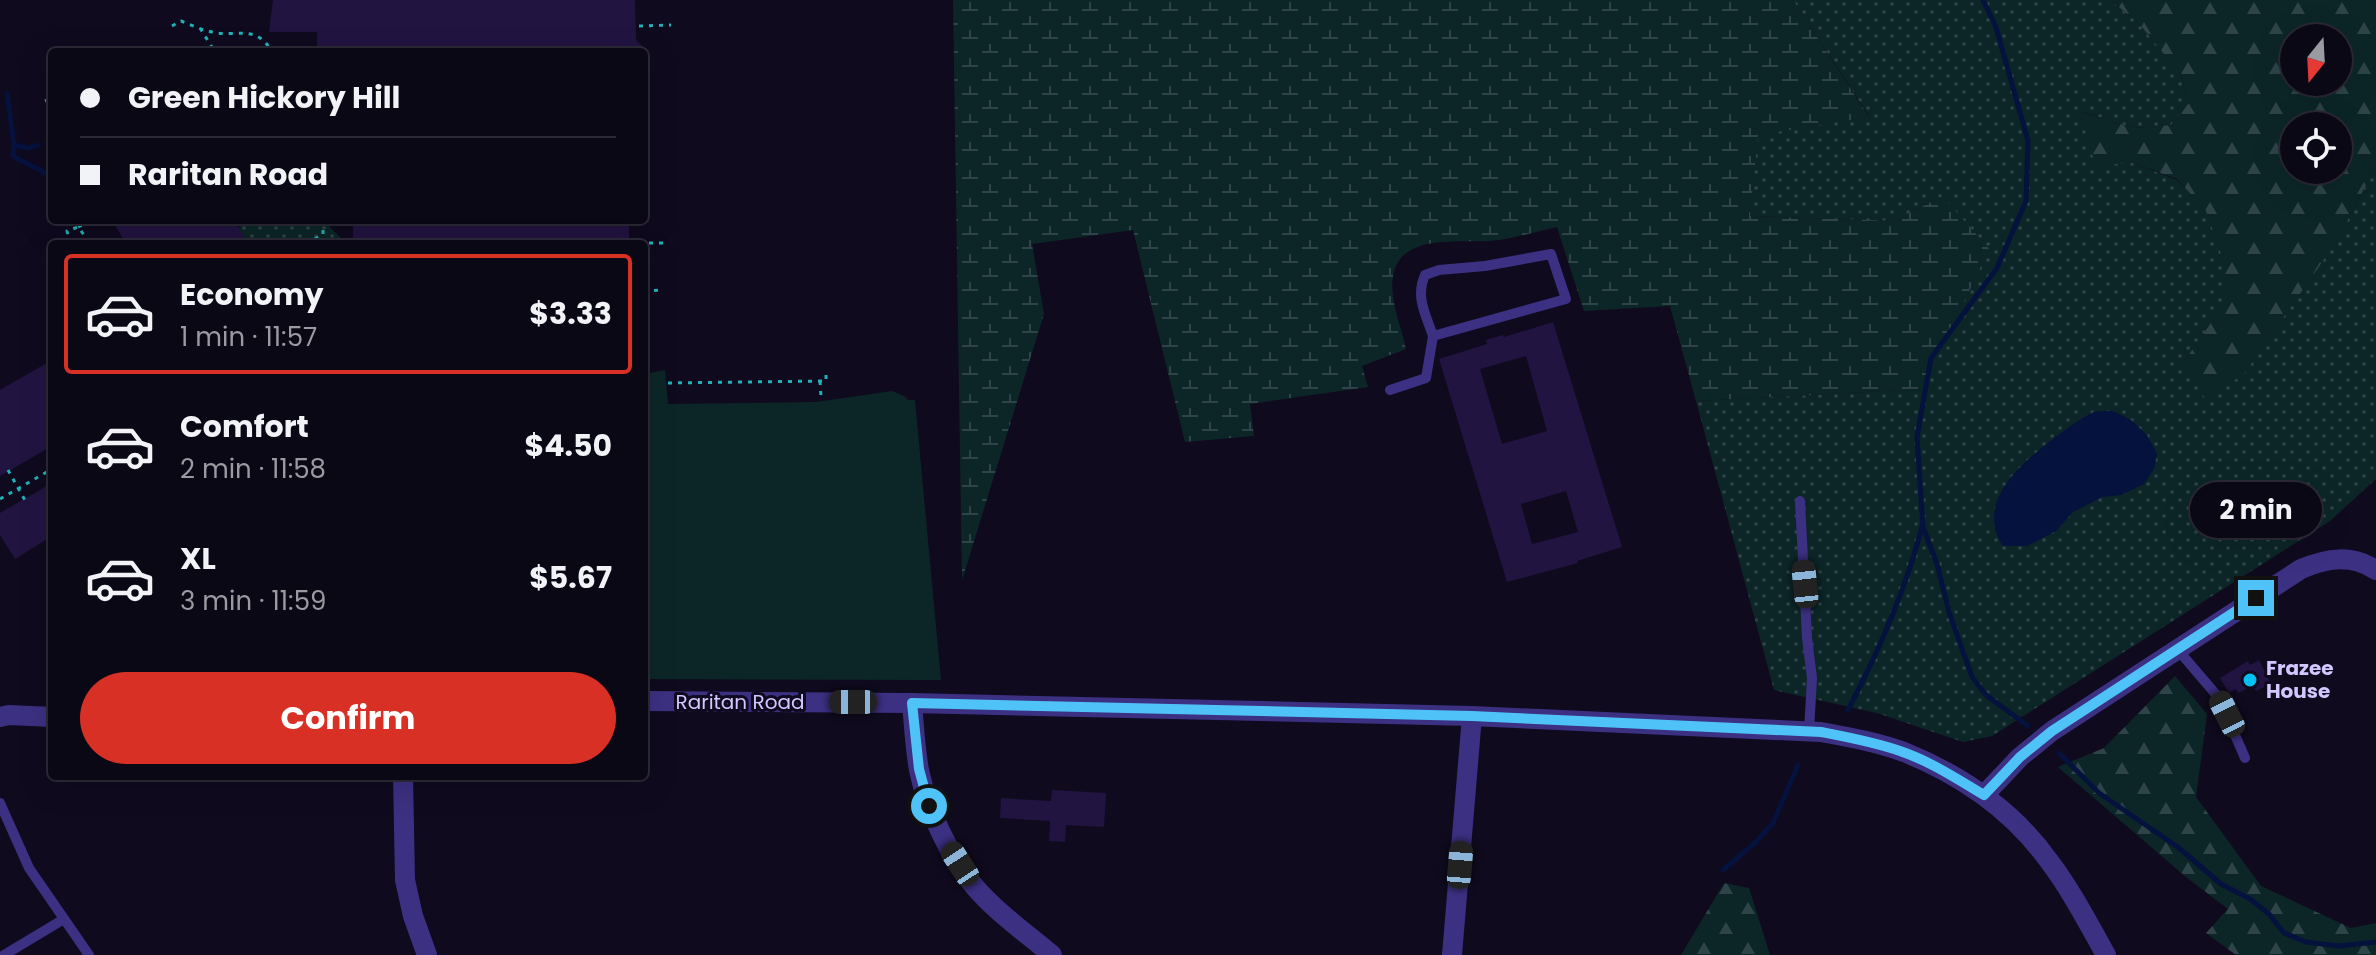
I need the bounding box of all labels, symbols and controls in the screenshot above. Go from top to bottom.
north arrow [2280,24,2352,96]
map controls [2280,24,2352,184]
text: Green Hickory Hill [128,76,400,119]
button: locate [2280,112,2352,184]
text: Raritan Road [128,153,328,196]
text: Economy [180,273,324,316]
icon: car [84,278,156,350]
text: $3.33 [529,292,612,335]
text: 1 min · 11:57 [180,319,317,355]
text: Comfort [180,405,309,448]
icon: car [84,410,156,482]
text: $4.50 [524,424,612,467]
text: 2 min · 11:58 [180,451,326,487]
callout: 2 min [2190,482,2322,538]
text: 2 min [2219,492,2293,528]
text: XL [180,537,216,580]
icon: car [84,542,156,614]
text: $5.67 [529,556,612,599]
car [1791,559,1819,609]
route end [2238,580,2274,616]
text: 3 min · 11:59 [180,583,326,619]
place label: Frazee House [2266,654,2334,705]
marker: Frazee House [2241,671,2259,689]
button: Confirm [80,672,616,764]
car [2205,687,2249,741]
street label: Raritan Road [676,688,805,716]
car [829,690,877,714]
route start [911,788,947,824]
car [937,837,983,891]
car [1446,840,1474,890]

